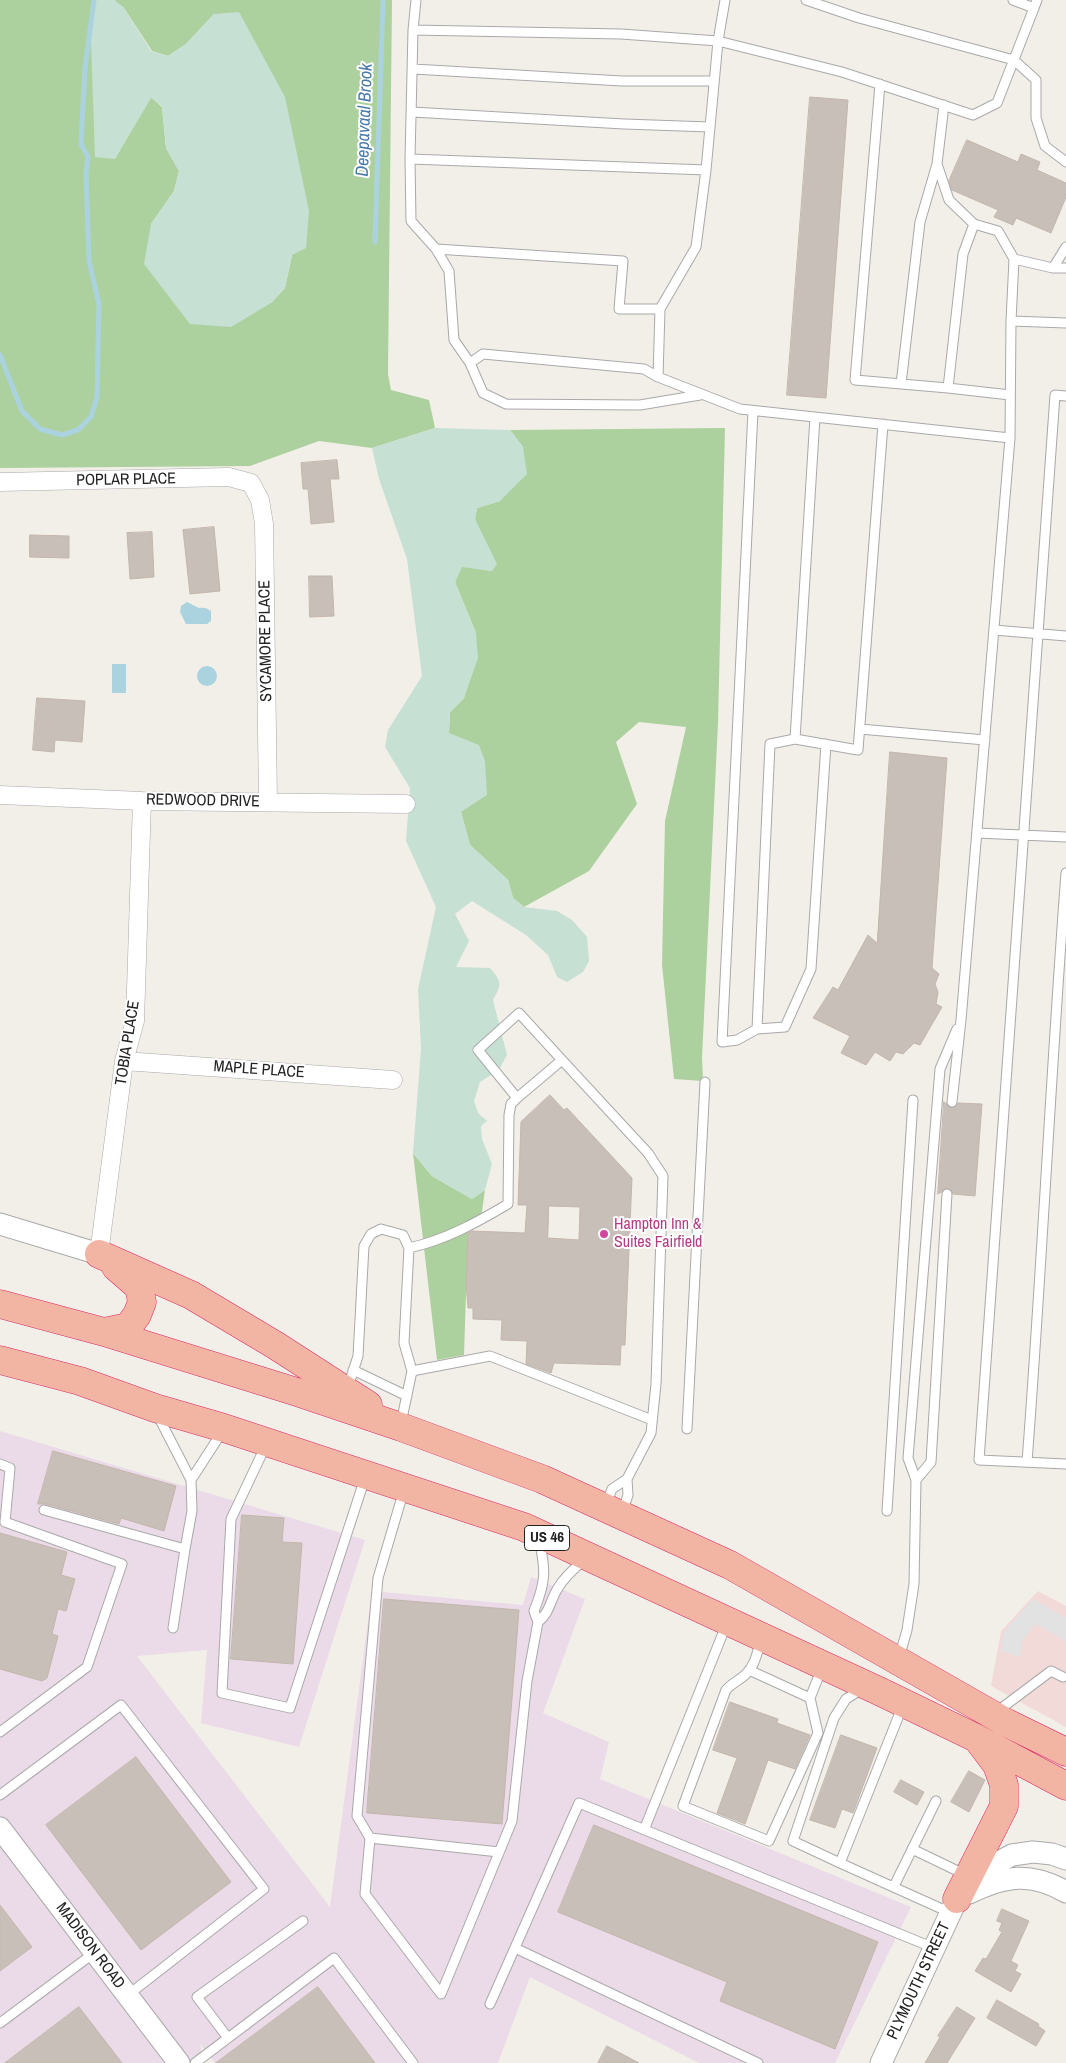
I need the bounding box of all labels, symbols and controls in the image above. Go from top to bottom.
water label: Deepavaal Brook [352,63,378,177]
street label: POPLAR PLACE [76,470,176,490]
street label: SYCAMORE PLACE [255,580,277,702]
street label: REDWOOD DRIVE [146,790,260,812]
street label: TOBIA PLACE [112,999,144,1087]
street label: MAPLE PLACE [213,1057,305,1083]
place label: Hampton Inn & Suites Fairfield [614,1215,702,1253]
marker: Hampton Inn & Suites Fairfield [598,1228,610,1240]
road number: US 46 [524,1526,570,1550]
street label: MADISON ROAD [51,1899,129,1993]
street label: PLYMOUTH STREET [883,1919,955,2043]

